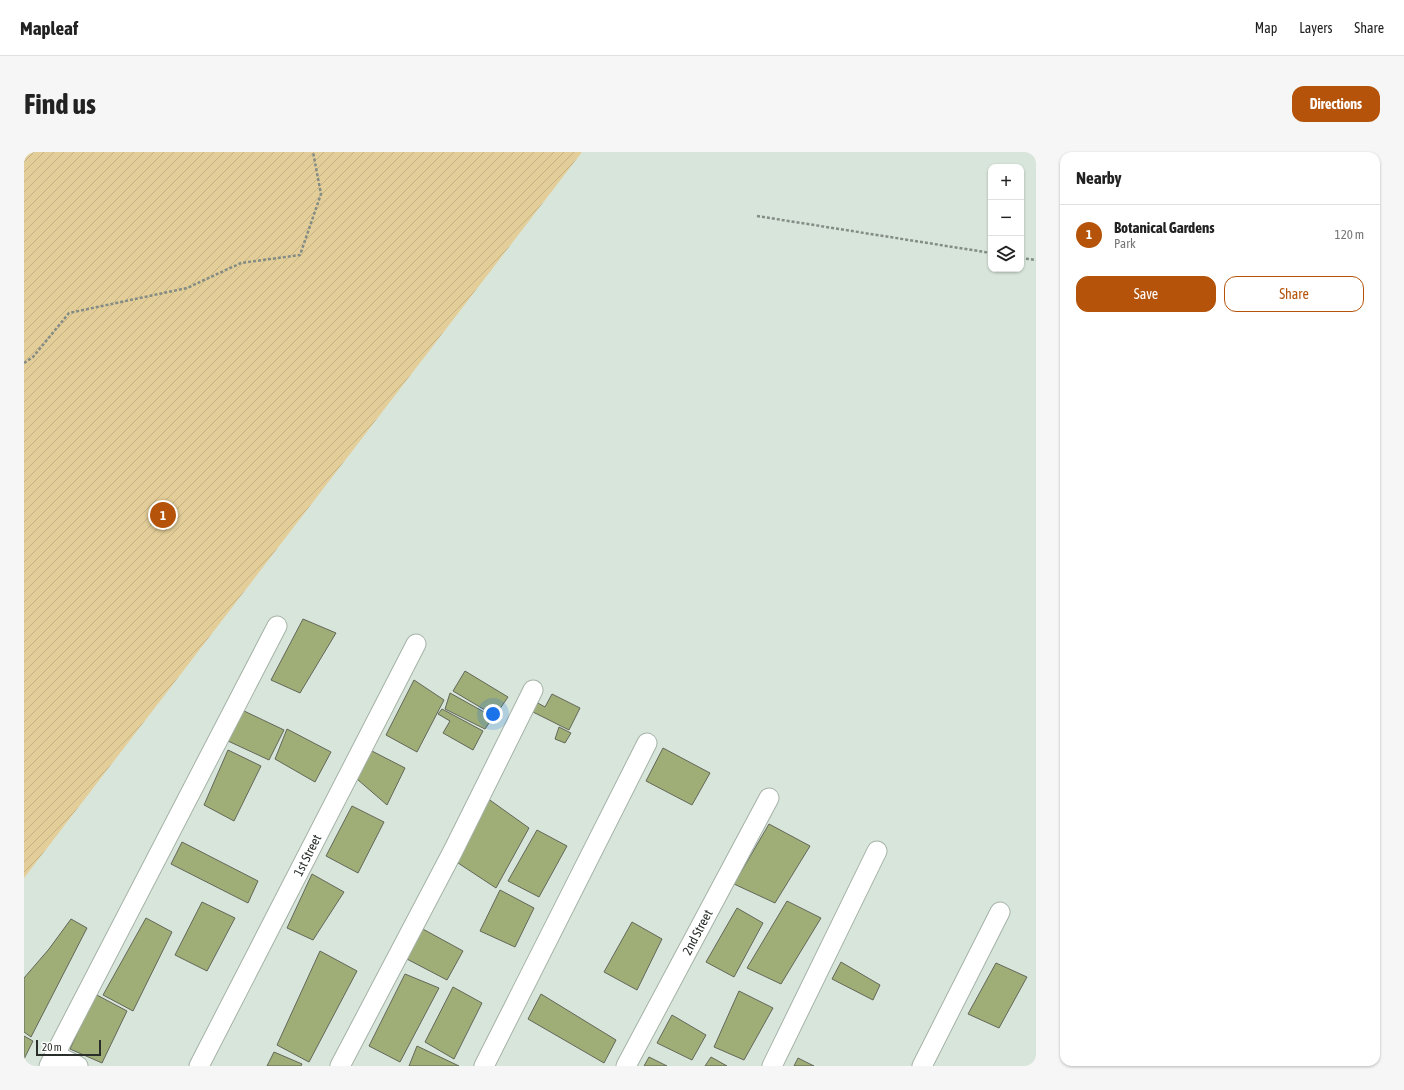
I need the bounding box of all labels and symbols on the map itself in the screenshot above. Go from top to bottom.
pin: 1 [150,500,176,530]
your location [483,704,503,724]
street label: 1st Street [291,832,324,879]
street label: 2nd Street [679,907,716,957]
scale bar [36,1038,101,1057]

